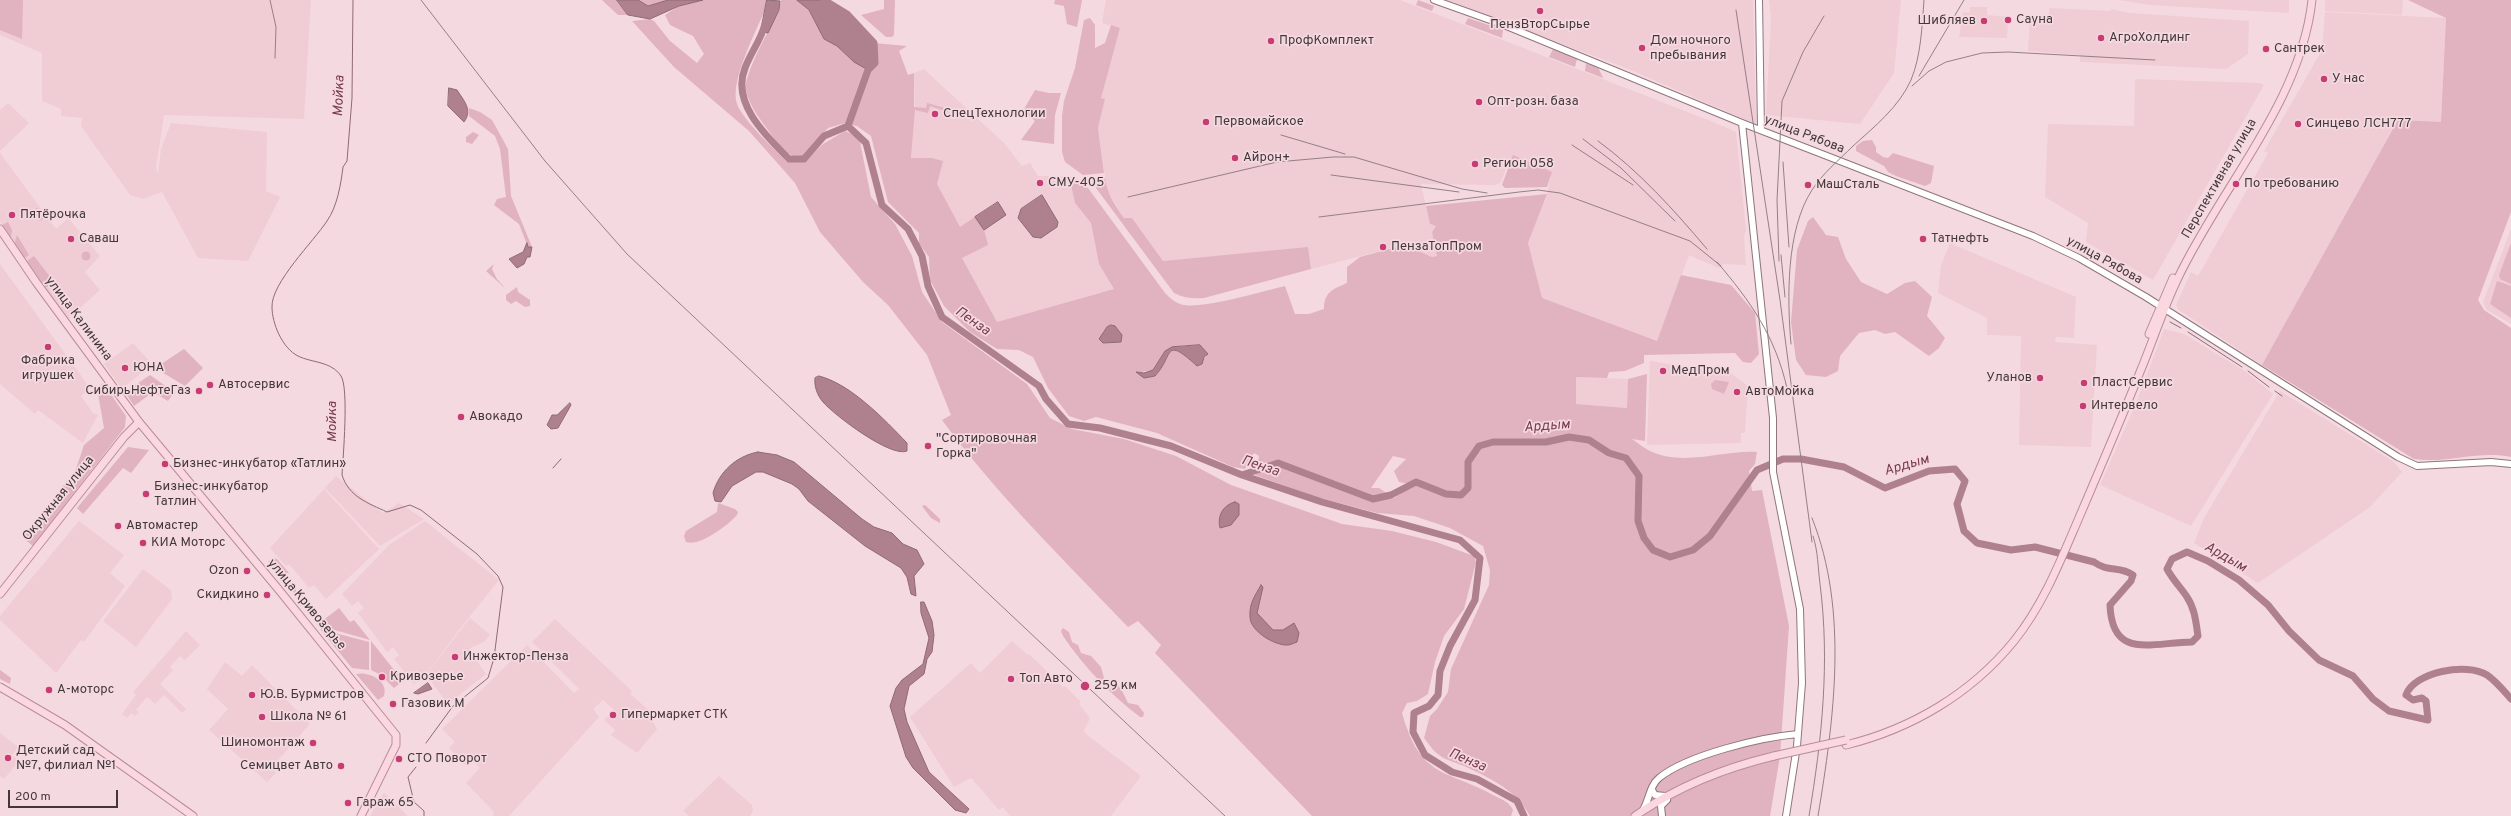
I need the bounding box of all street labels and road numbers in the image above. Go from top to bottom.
street label: улица Рябова [1762,113,1846,157]
street label: Перспективная улица [2179,116,2261,242]
street label: улица Рябова [2063,234,2145,288]
street label: улица Калинина [41,274,115,364]
street label: Окружная улица [20,453,98,545]
street label: улица Кривозерье [263,556,349,654]

